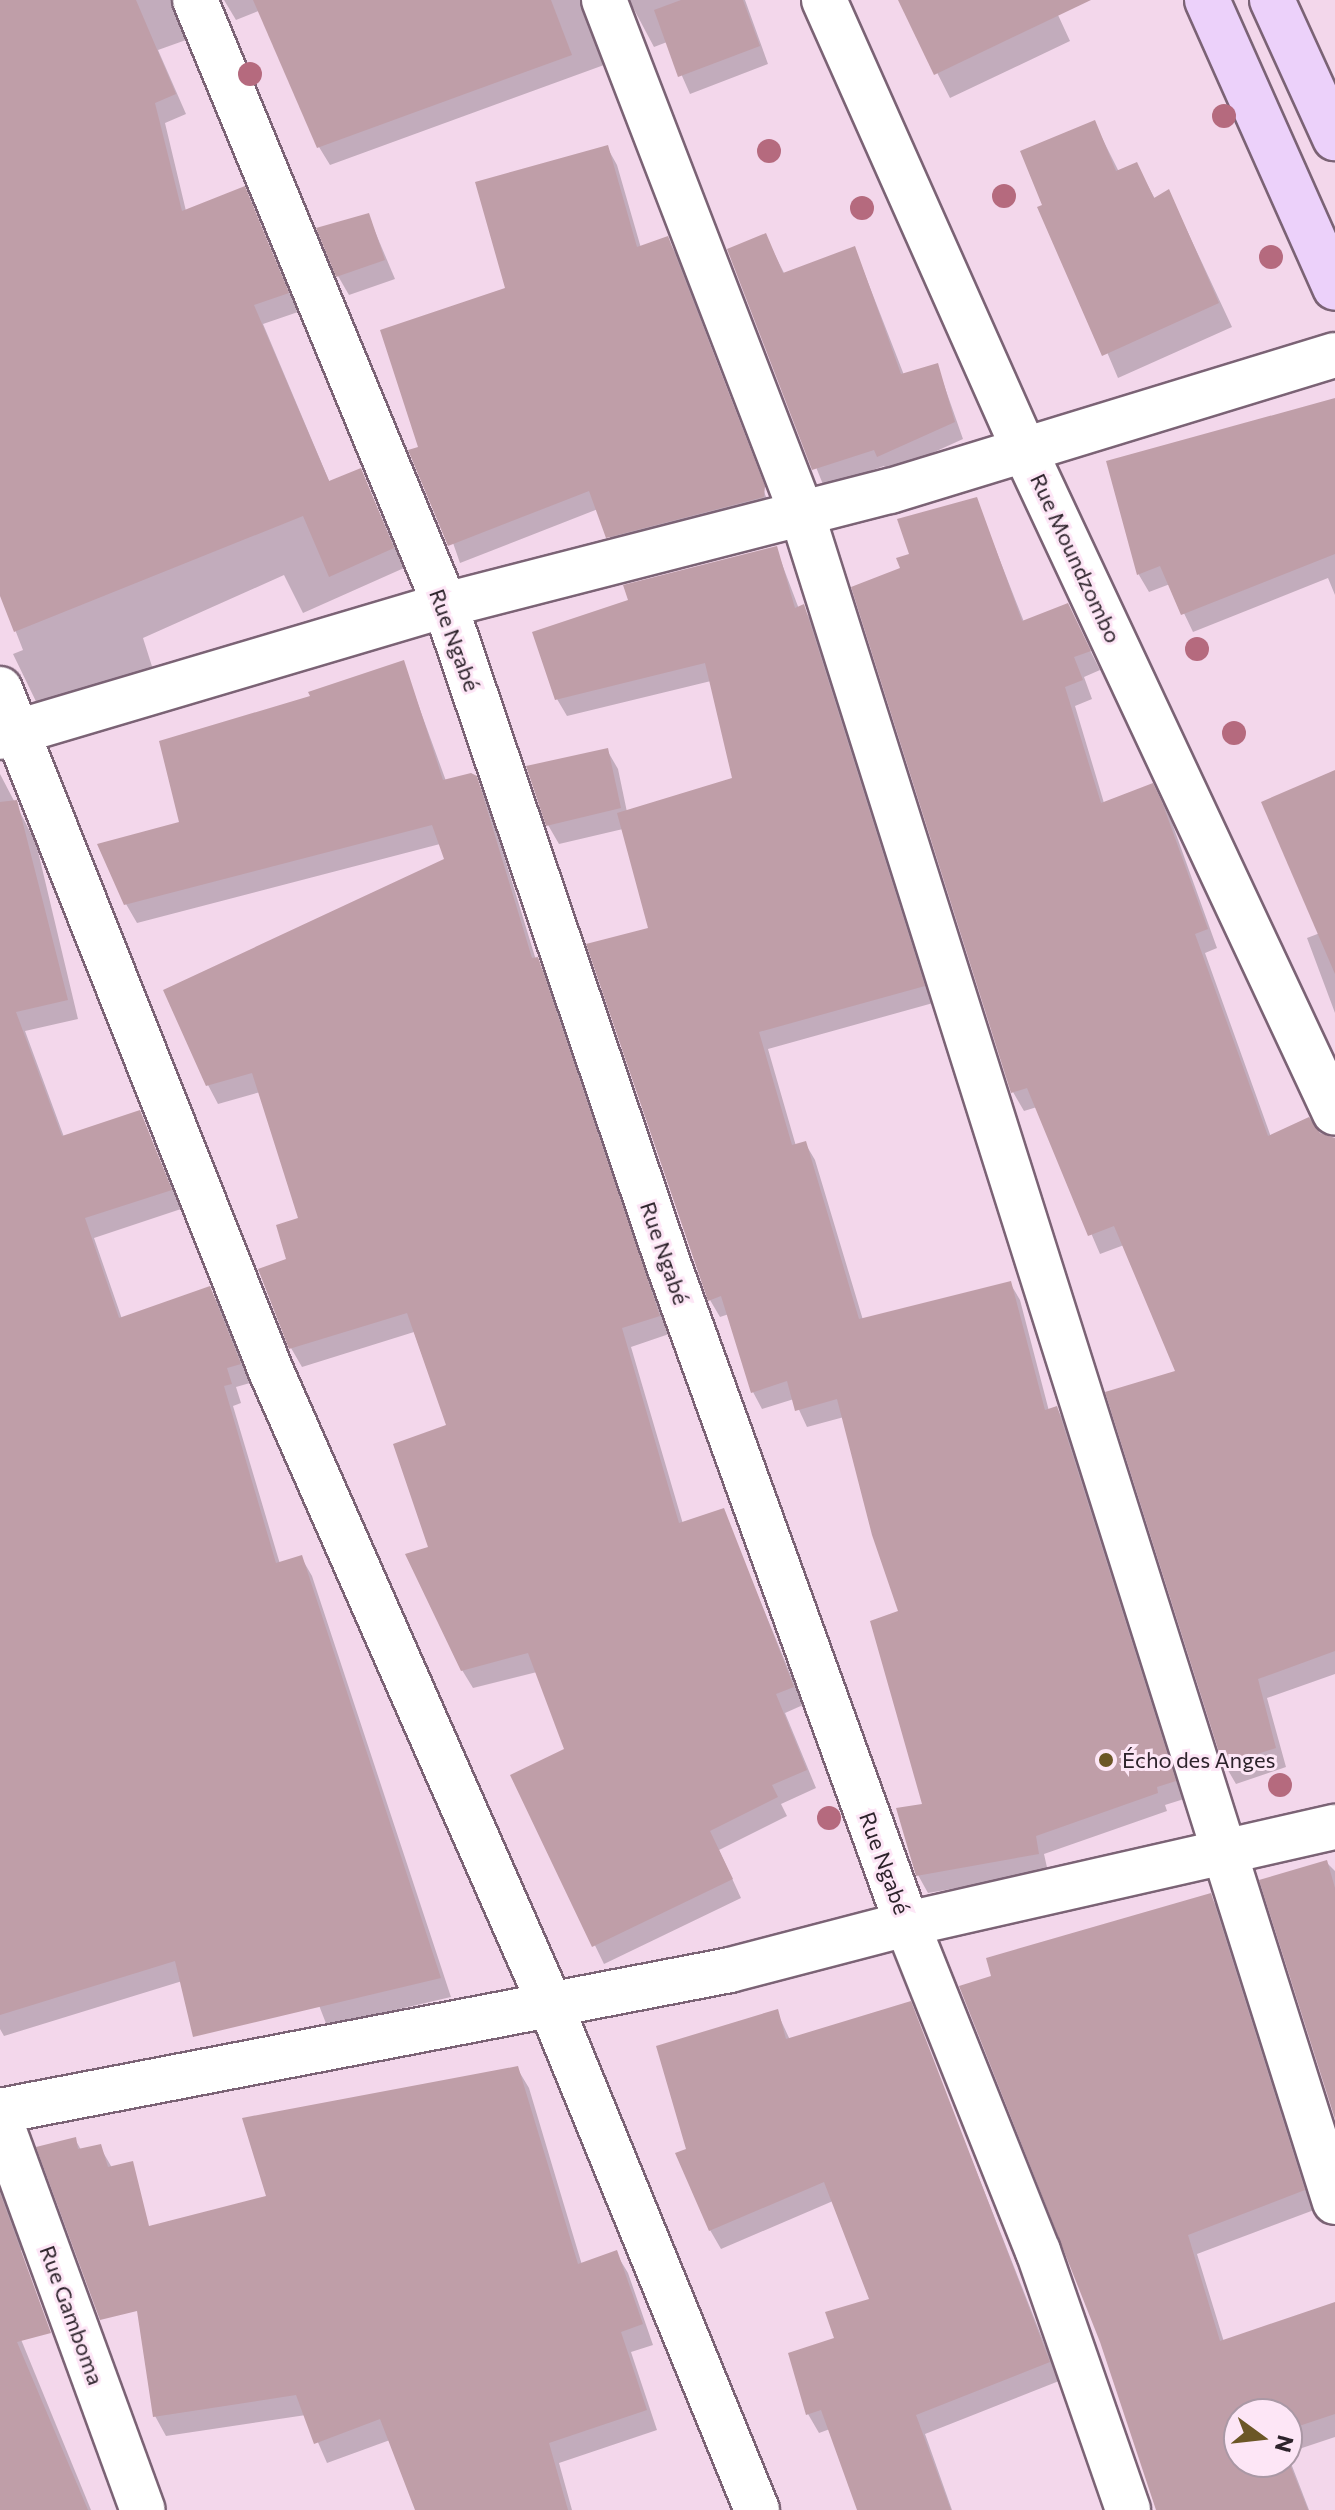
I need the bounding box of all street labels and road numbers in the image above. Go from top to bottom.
street label: Rue Moundzombo [1025,469,1127,647]
street label: Rue Ngabé [424,585,486,695]
street label: Rue Ngabé [635,1198,695,1308]
street label: Rue Ngabé [854,1808,916,1918]
street label: Rue Gamboma [35,2242,109,2388]

